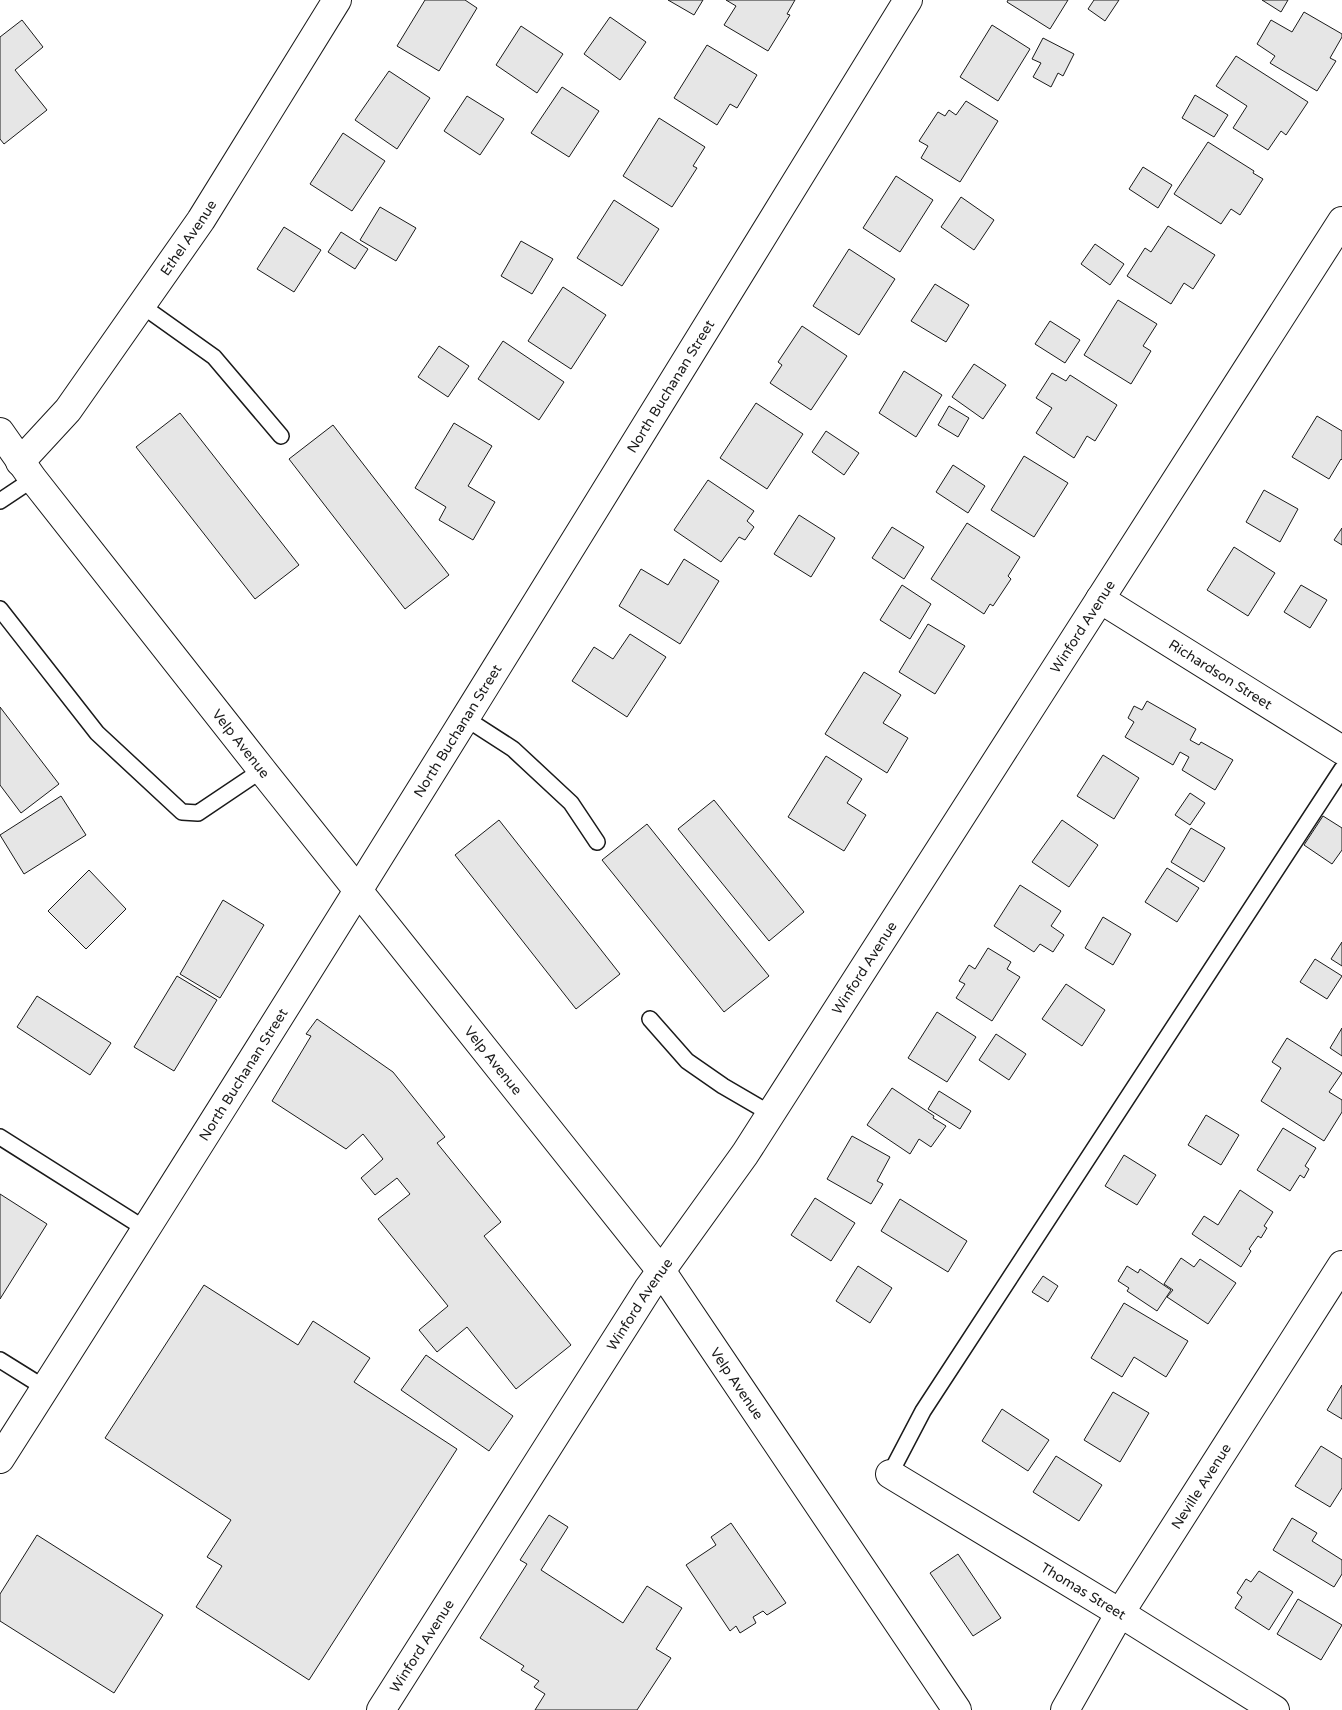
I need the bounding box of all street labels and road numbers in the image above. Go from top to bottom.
street label: Ethel Avenue [157,197,220,279]
street label: North Buchanan Street [623,316,719,456]
street label: Winford Avenue [1047,577,1119,676]
street label: Richardson Street [1165,636,1276,714]
street label: North Buchanan Street [410,661,506,801]
street label: Velp Avenue [208,706,273,782]
street label: Winford Avenue [829,918,901,1018]
street label: North Buchanan Street [196,1005,292,1144]
street label: Velp Avenue [460,1023,526,1098]
street label: Winford Avenue [603,1255,676,1354]
street label: Velp Avenue [706,1345,767,1423]
street label: Neville Avenue [1168,1440,1235,1533]
street label: Thomas Street [1037,1559,1130,1624]
street label: Winford Avenue [386,1596,458,1696]

